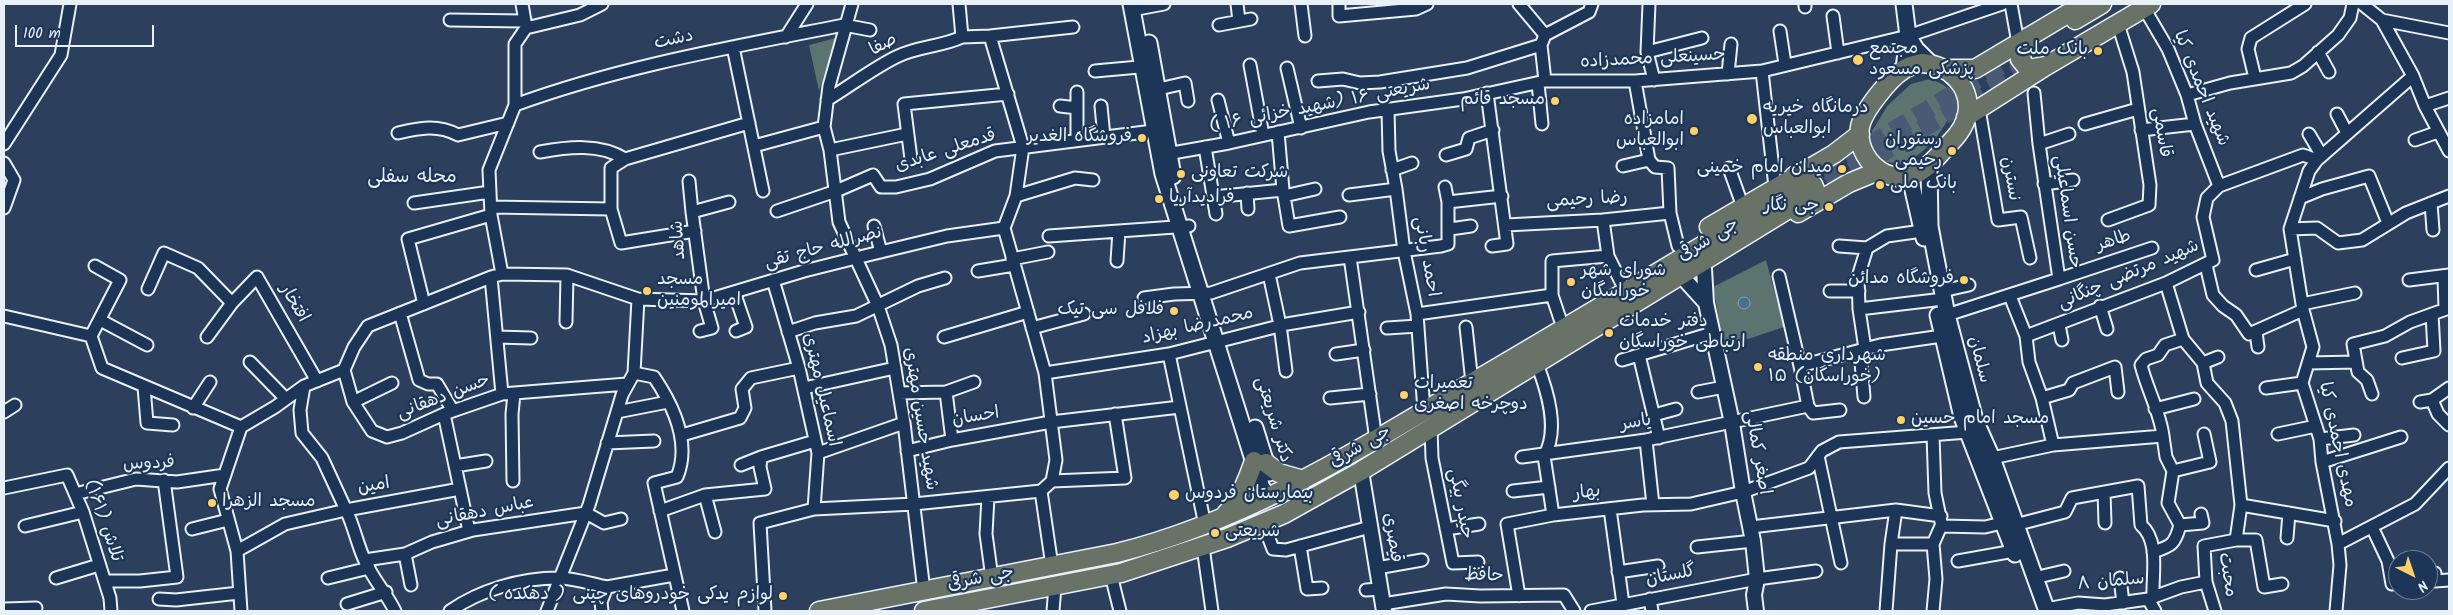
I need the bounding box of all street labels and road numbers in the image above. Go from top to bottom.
street label: دشت [652,26,696,56]
street label: شهید احمدی کیا [2167,28,2233,150]
street label: صفا [867,30,901,62]
street label: حسینعلی محمدزاده [1580,45,1726,75]
street label: شریعتی ۱۶ (شهید خزائی ۱۶ ) [1208,75,1432,139]
street label: قاسمی [2145,107,2175,159]
street label: قدمعلی عابدی [893,126,999,178]
street label: حسن اسماعیلی [2047,154,2085,270]
street label: نسترن [1994,155,2024,203]
street label: رضا رحیمی [1546,188,1628,214]
street label: جی شرقی [1675,214,1743,268]
street label: احمد ربانی [1407,215,1443,299]
street label: شاهد [668,220,692,260]
street label: نصرالله حاج تقی [763,223,885,275]
street label: طاهر [2094,226,2134,258]
street label: شهید مرتضی چنگانی [2055,236,2203,316]
street label: افتخار [273,281,313,327]
street label: محمدرضا بهزاد [1140,304,1256,350]
street label: اسماعیل مهتری [796,331,844,449]
street label: سلمان [1961,334,1995,386]
street label: شهید حسین مهتری [897,346,941,492]
street label: حسن دهقانی [394,370,494,426]
street label: دکتر شریعتی [1249,374,1295,466]
street label: مهدی احمدی کیا [2312,380,2360,510]
street label: احسان [951,404,1001,432]
street label: اصغر کمالی [1738,409,1774,497]
street label: یاسر [1619,411,1653,437]
street label: جی شرقی [1326,422,1396,474]
street label: فردوس [123,453,175,477]
street label: حیدر بیگی [1442,467,1476,541]
street label: امین [356,474,392,500]
street label: تلاش (۱۶۱) [78,477,126,565]
street label: بهار [1572,482,1602,506]
street label: عباس دهقانی [434,493,536,533]
street label: قیصری [1376,512,1406,564]
street label: محبت [2212,551,2240,599]
street label: گلستان [1644,562,1698,592]
street label: جی شرقی [946,563,1016,597]
street label: حافظ [1464,566,1504,588]
street label: سلمان ۸ [2077,569,2145,597]

